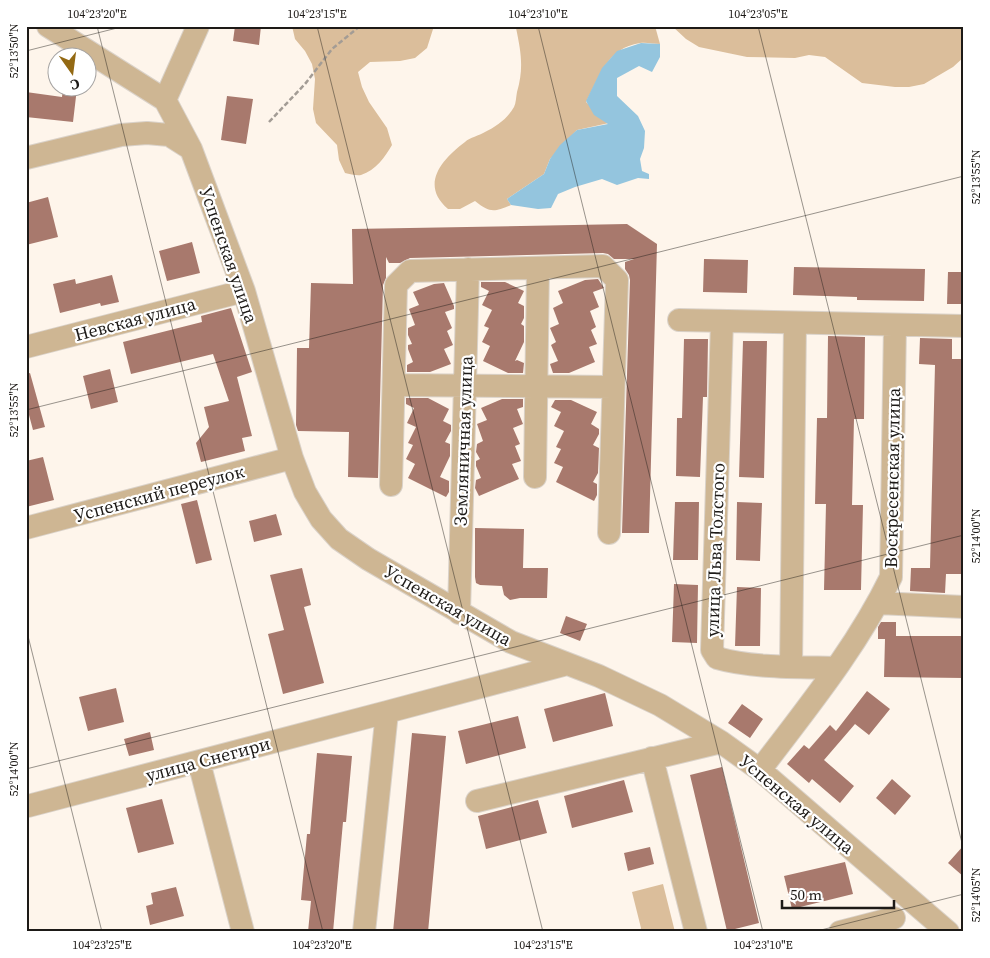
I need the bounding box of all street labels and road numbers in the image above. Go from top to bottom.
street label: Успенская улица [194,183,264,328]
street label: Невская улица [72,291,199,347]
street label: Земляничная улица [448,355,478,526]
street label: Воскресенская улица [878,387,906,568]
street label: Успенский переулок [71,458,247,528]
street label: улица Льва Толстого [699,462,731,637]
street label: Успенская улица [380,558,517,652]
street label: улица Снегири [143,730,273,788]
street label: Успенская улица [734,748,860,860]

